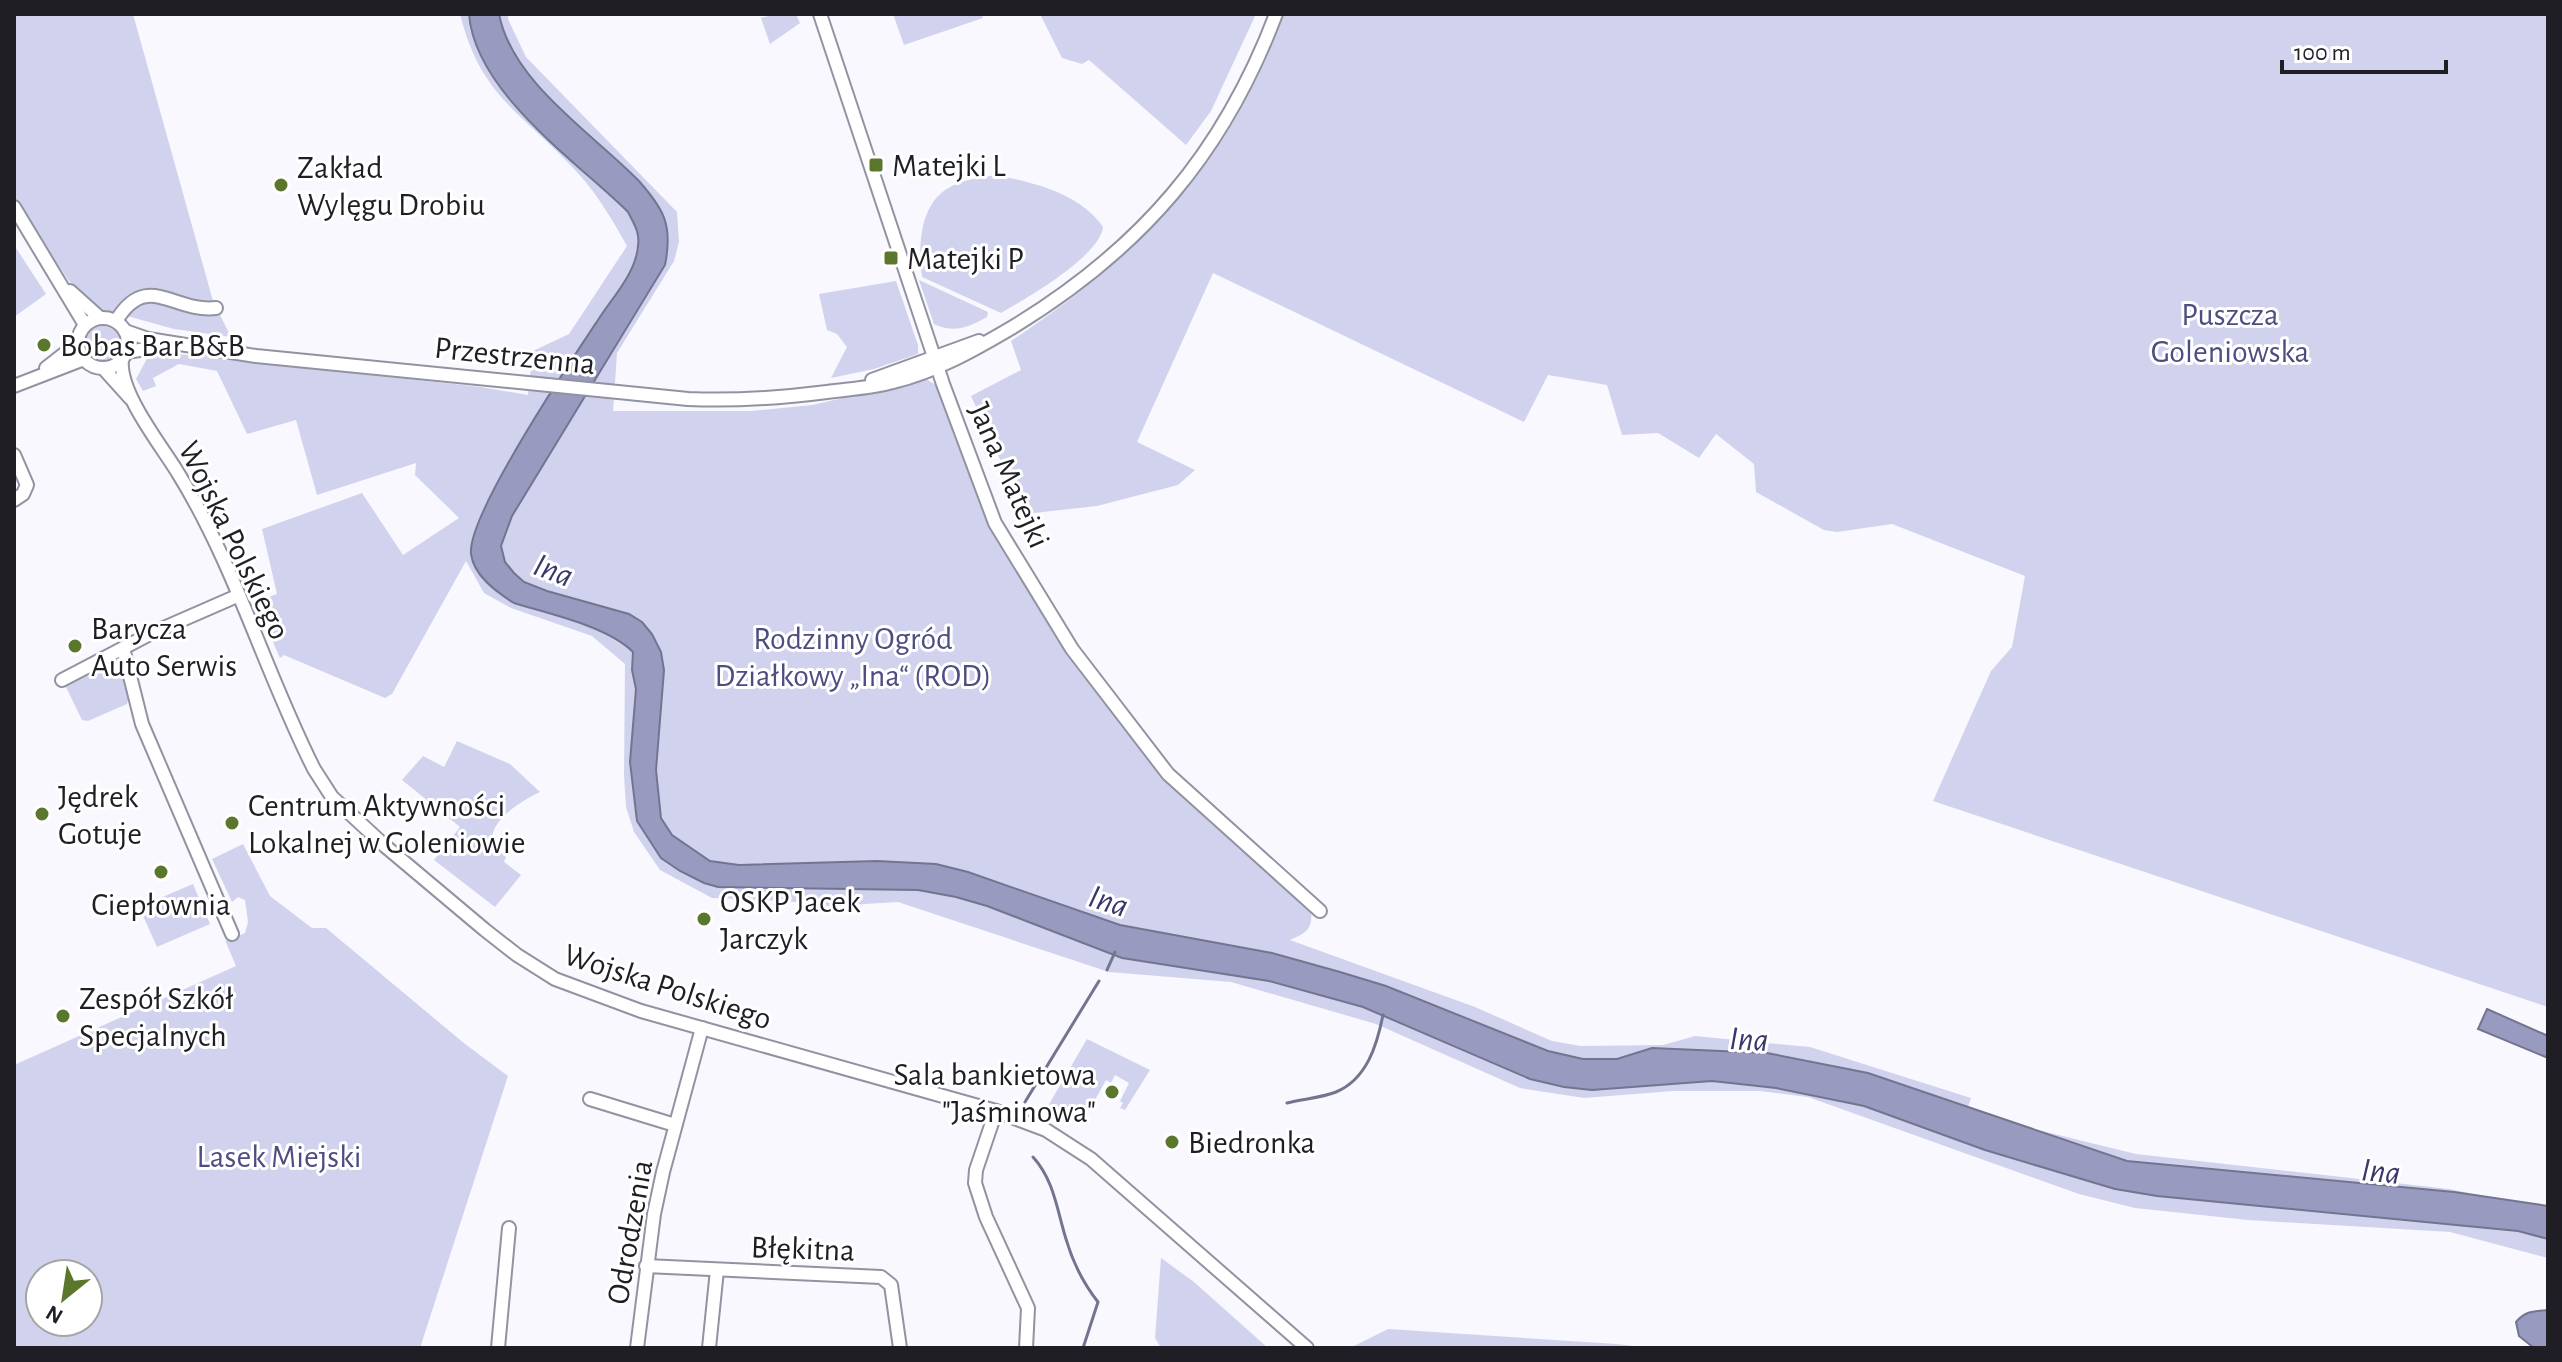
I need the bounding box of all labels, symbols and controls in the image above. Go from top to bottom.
scale bar [2282,24,2446,74]
text: 100 m [2294,41,2351,65]
place label: Matejki L [892,150,1006,182]
place label: Zakład Wylęgu Drobiu [297,152,485,221]
marker: Matejki L [867,156,885,174]
marker: Zakład Wylęgu Drobiu [272,176,290,194]
place label: Matejki P [907,243,1024,275]
marker: Matejki P [882,249,900,267]
park label: Puszcza Goleniowska [2151,299,2309,368]
place label: Bobas Bar B&B [60,330,245,362]
street label: Przestrzenna [433,332,597,380]
marker: Bobas Bar B&B [35,336,53,354]
street label: Jana Matejki [963,398,1055,553]
street label: Wojska Polskiego [172,436,296,645]
water label: Ina [529,548,578,594]
place label: Barycza Auto Serwis [91,613,237,682]
park label: Rodzinny Ogród Działkowy „Ina“ (ROD) [714,623,992,692]
marker: Barycza Auto Serwis [66,637,84,655]
place label: Jędrek Gotuje [58,781,142,850]
place label: Centrum Aktywności Lokalnej w Goleniowie [248,790,526,859]
marker: Jędrek Gotuje [33,805,51,823]
marker: Centrum Aktywności Lokalnej w Goleniowie [223,814,241,832]
marker: Ciepłownia [152,863,170,881]
water label: Ina [1084,880,1132,924]
place label: OSKP Jacek Jarczyk [720,886,861,955]
place label: Ciepłownia [91,889,231,921]
marker: OSKP Jacek Jarczyk [695,910,713,928]
street label: Wojska Polskiego [560,938,775,1036]
place label: Zespół Szkół Specjalnych [79,983,234,1052]
marker: Zespół Szkół Specjalnych [54,1007,72,1025]
water label: Ina [1728,1022,1769,1058]
place label: Sala bankietowa "Jaśminowa" [893,1059,1096,1128]
marker: Sala bankietowa "Jaśminowa" [1103,1083,1121,1101]
place label: Biedronka [1188,1127,1315,1159]
marker: Biedronka [1163,1133,1181,1151]
park label: Lasek Miejski [197,1141,361,1173]
water label: Ina [2359,1153,2402,1191]
street label: Odrodzenia [602,1157,658,1307]
street label: Błękitna [750,1231,856,1267]
north arrow [24,1258,104,1338]
text: N [42,1301,67,1328]

